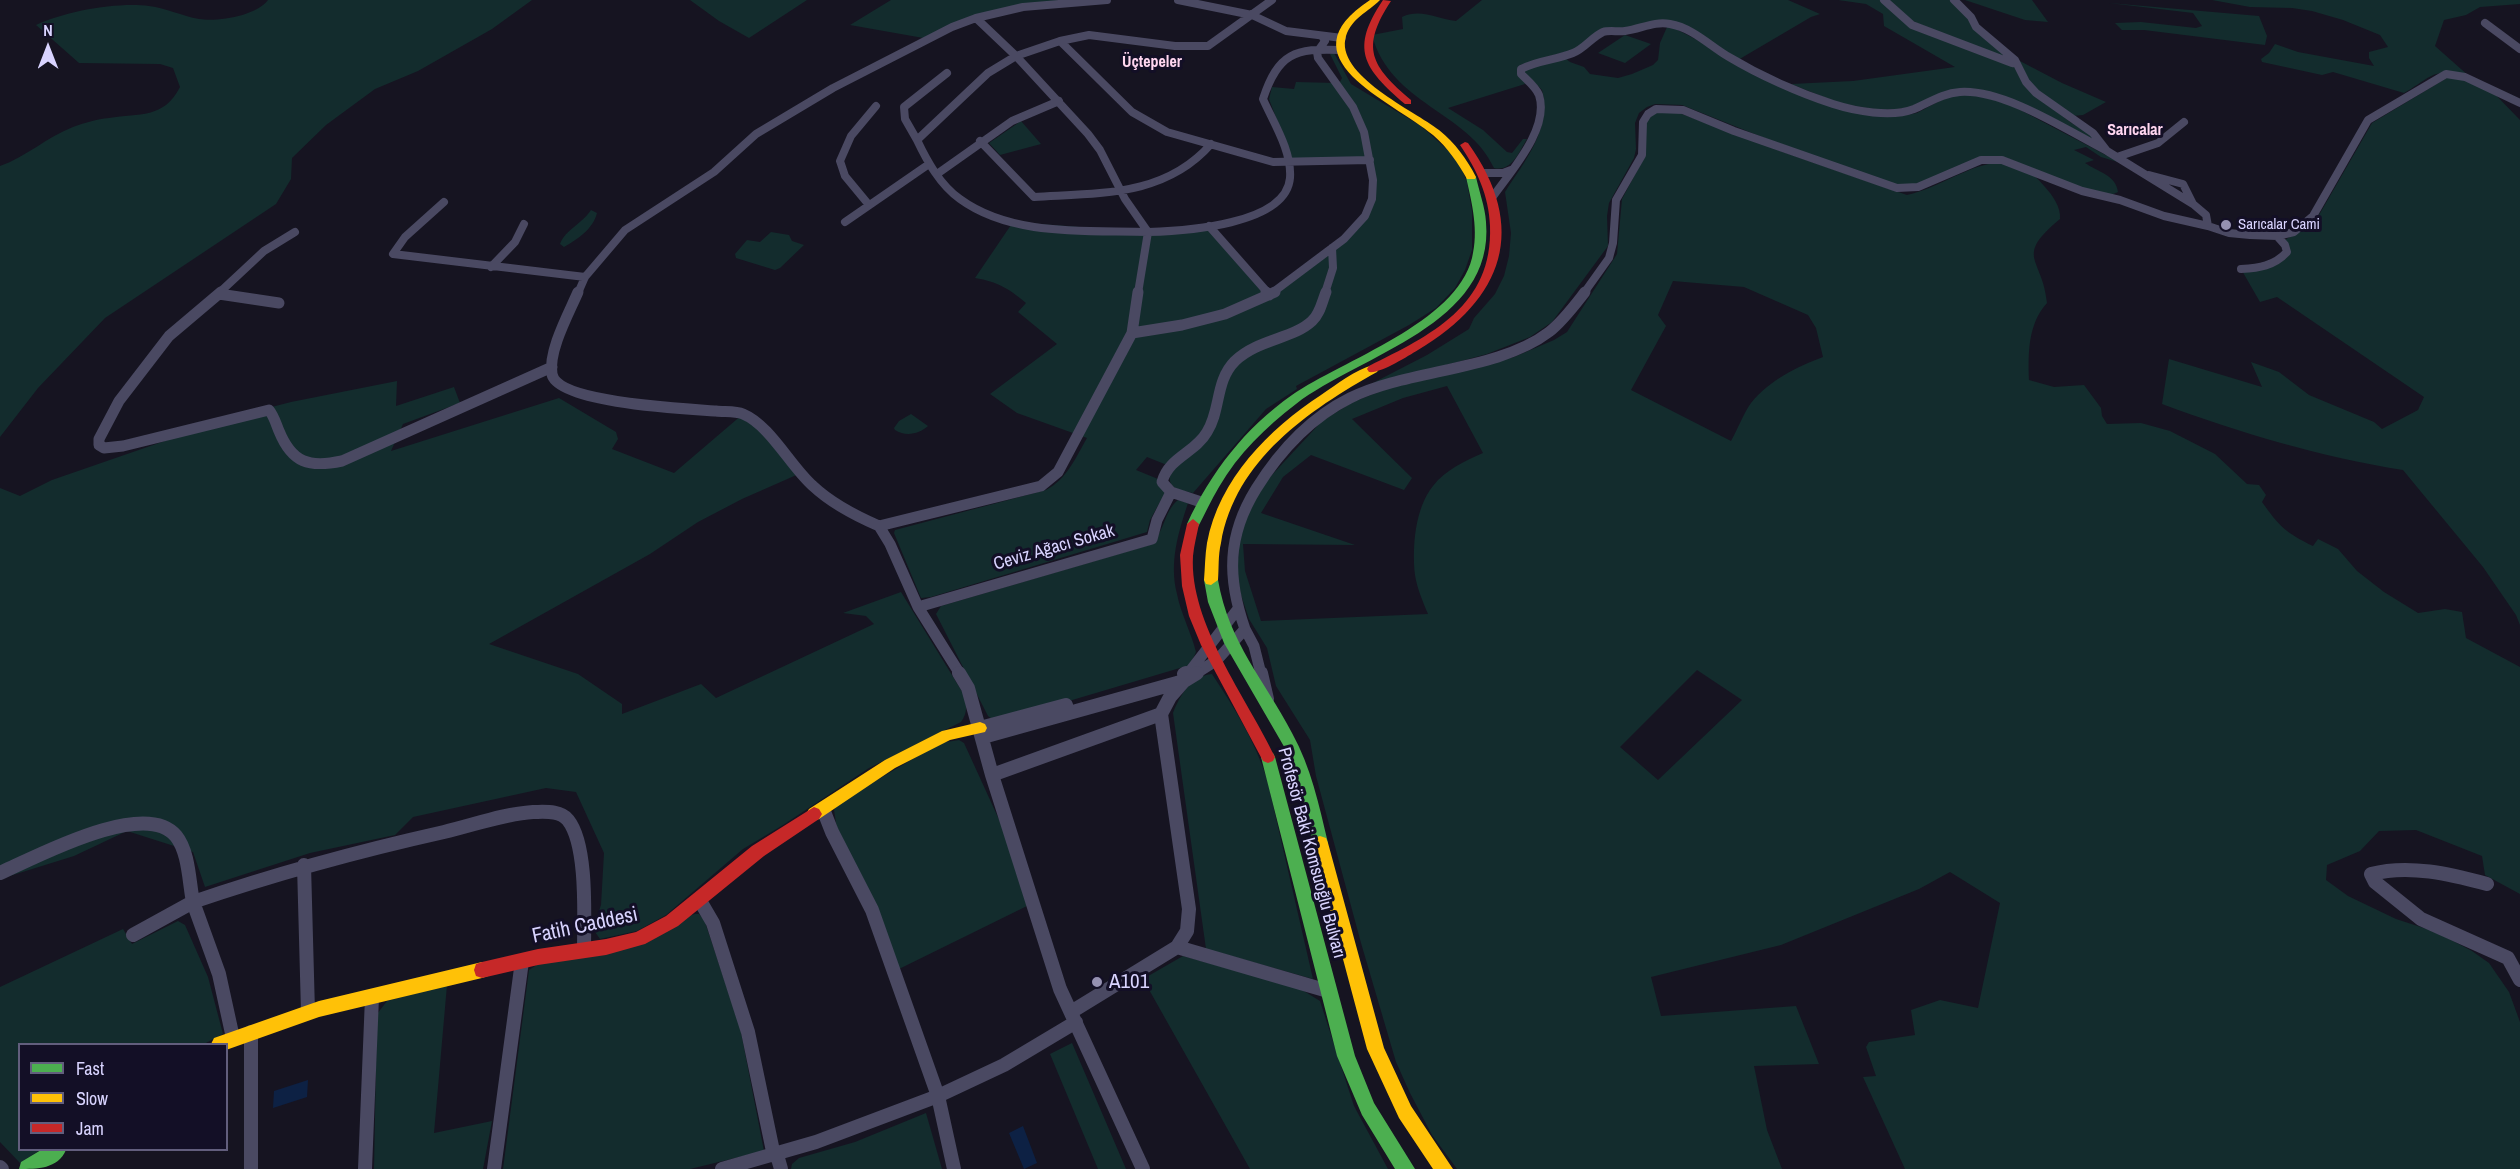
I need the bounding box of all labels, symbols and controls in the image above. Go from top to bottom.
north arrow [18,18,78,78]
text: N [43,19,53,41]
district label: Üçtepeler [1122,53,1182,73]
district label: Sarıcalar [2107,121,2163,141]
place label: Sarıcalar Cami [2238,216,2320,234]
marker: Sarıcalar Cami [2219,218,2233,232]
street label: Ceviz Ağacı Sokak [991,520,1117,576]
street label: Profesör Baki Komsuoğlu Bulvarı [1272,745,1350,961]
street label: Fatih Caddesi [530,903,640,949]
place label: A101 [1109,969,1149,995]
marker: A101 [1090,975,1104,989]
legend [18,1043,228,1151]
text: Fast [76,1056,104,1081]
text: Slow [76,1086,108,1111]
text: Jam [76,1116,104,1141]

